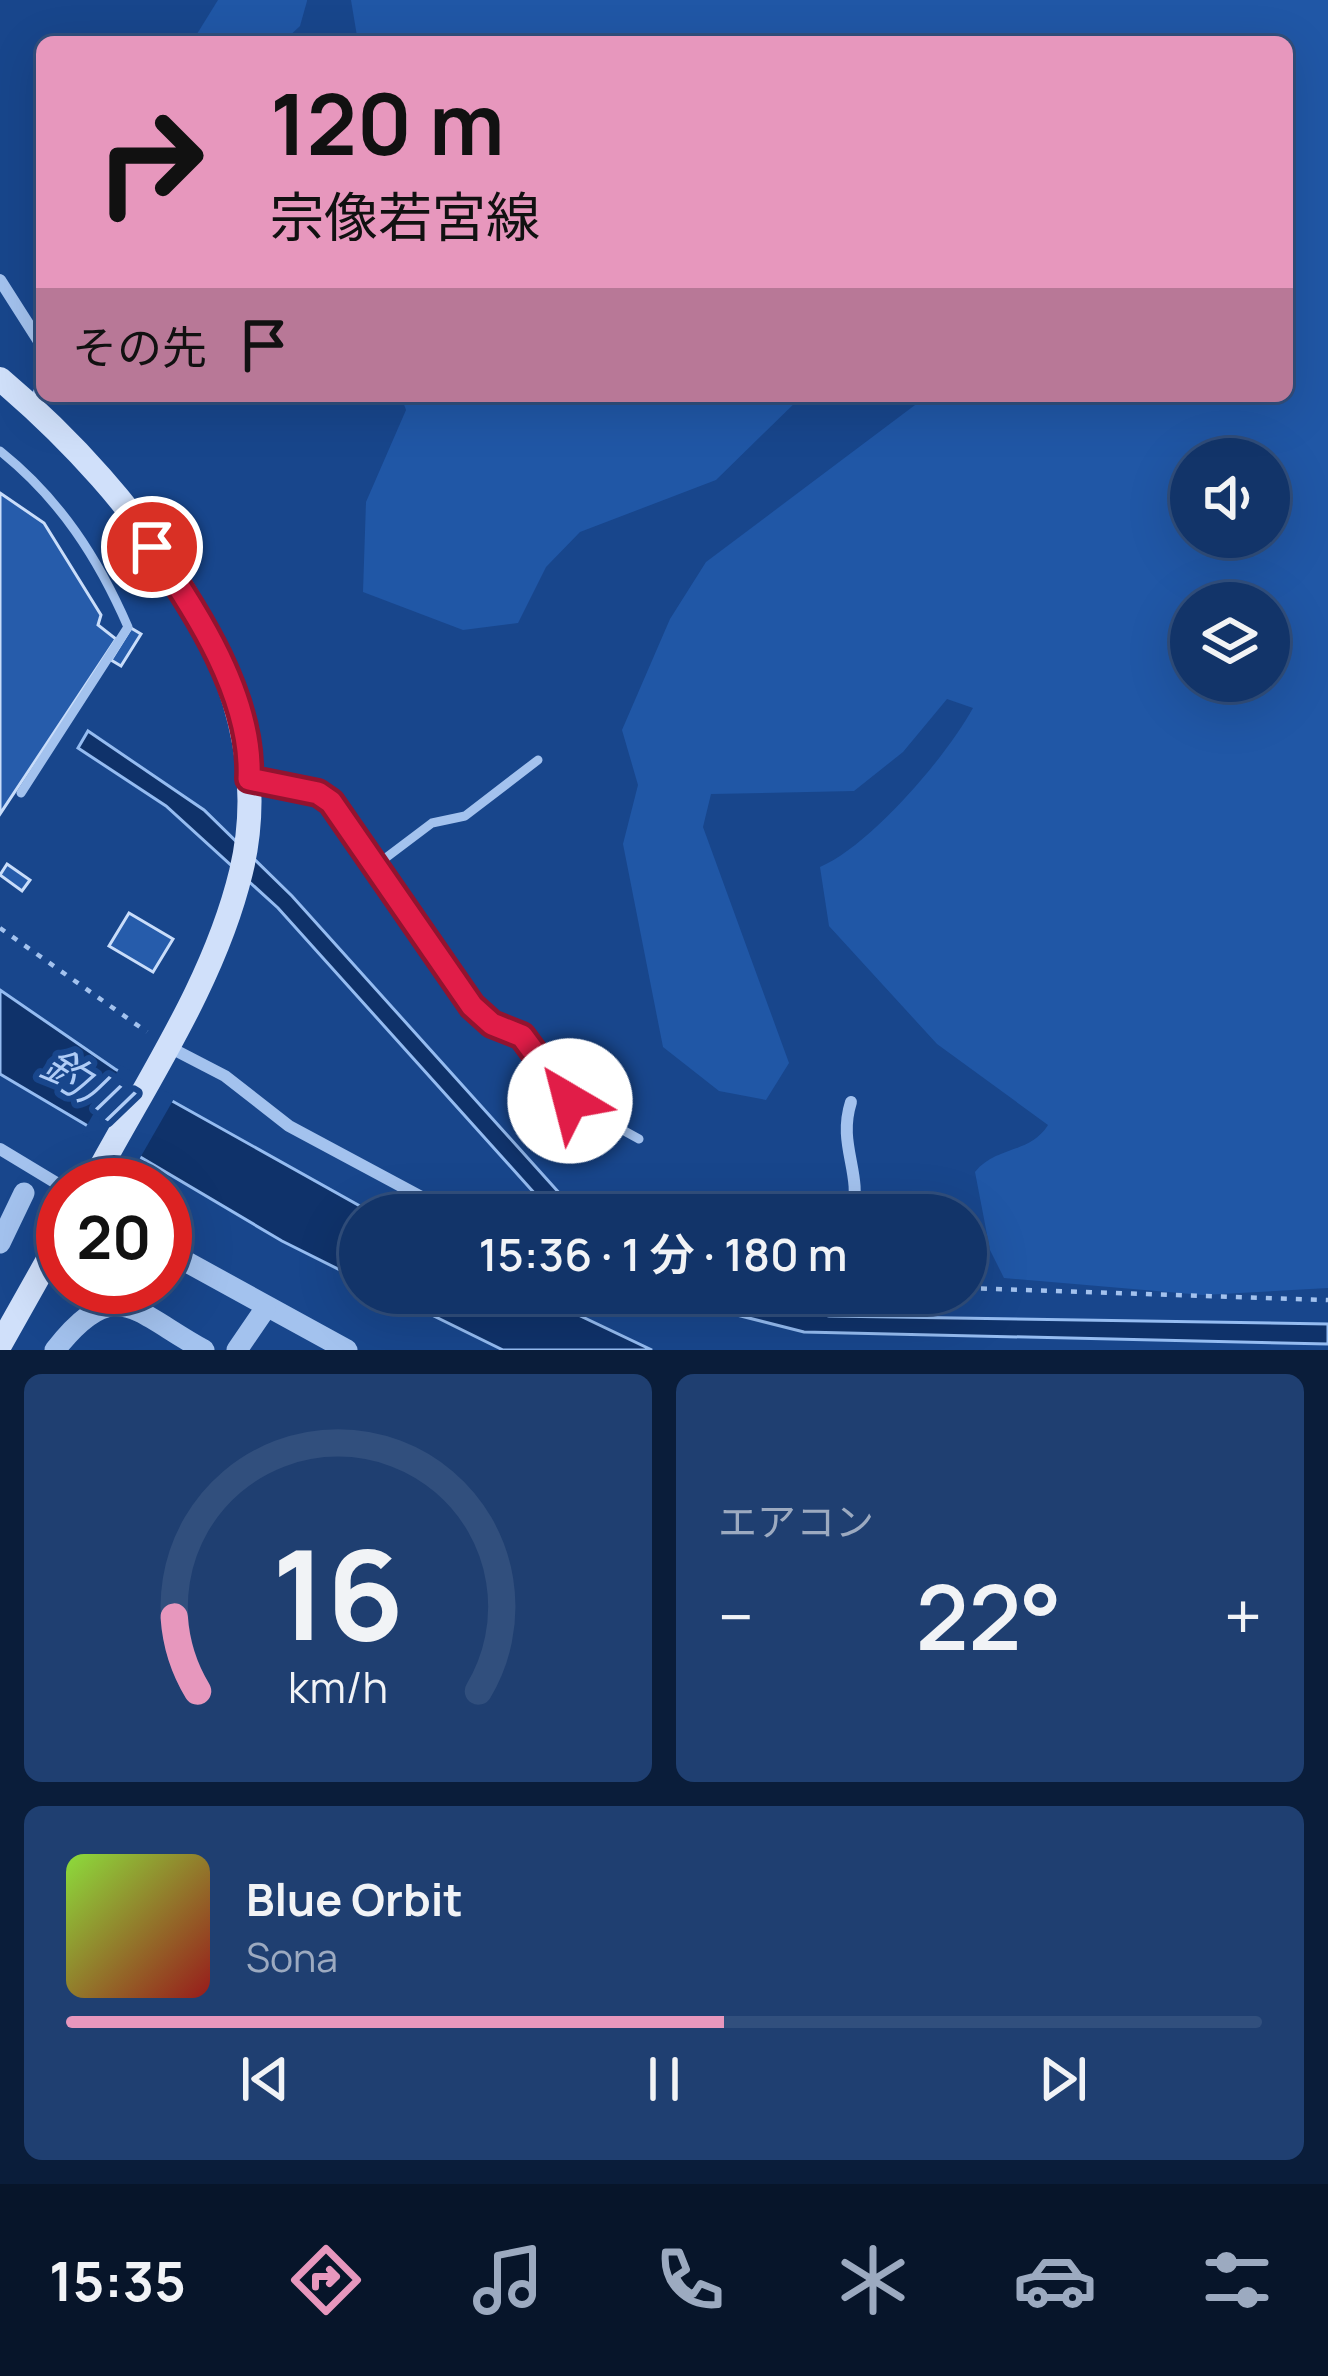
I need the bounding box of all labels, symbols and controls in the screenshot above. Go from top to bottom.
text: 120 m [270,65,504,180]
icon: right [72,84,228,240]
text: 宗像若宮線 [270,179,540,253]
icon: arrive [231,312,297,378]
text: その先 [72,316,207,378]
map controls [1170,438,1290,702]
button: sound [1170,438,1290,558]
pin [101,496,203,598]
icon: arrive [119,514,185,580]
button: layers [1170,582,1290,702]
water label: 釣川 [31,1033,144,1135]
position arrow [507,1038,633,1164]
speed limit sign: 20 [36,1158,192,1314]
text: 15:36 · 1 分 · 180 m [478,1223,848,1285]
text: エアコン [718,1494,874,1548]
text: 16 [272,1507,404,1677]
text: 22° [916,1554,1062,1677]
text: − [718,1571,754,1661]
text: + [1224,1571,1262,1661]
text: km/h [288,1657,388,1716]
text: Blue Orbit [246,1868,463,1930]
text: Sona [246,1930,338,1984]
icon: previous [232,2046,298,2112]
icon: pause [631,2046,697,2112]
icon: next [1030,2046,1096,2112]
icon: directions [284,2238,368,2322]
icon: music [466,2238,550,2322]
icon: phone [648,2238,732,2322]
icon: climate [831,2238,915,2322]
icon: car [1013,2238,1097,2322]
icon: filters [1195,2238,1279,2322]
text: 15:35 [49,2243,186,2317]

